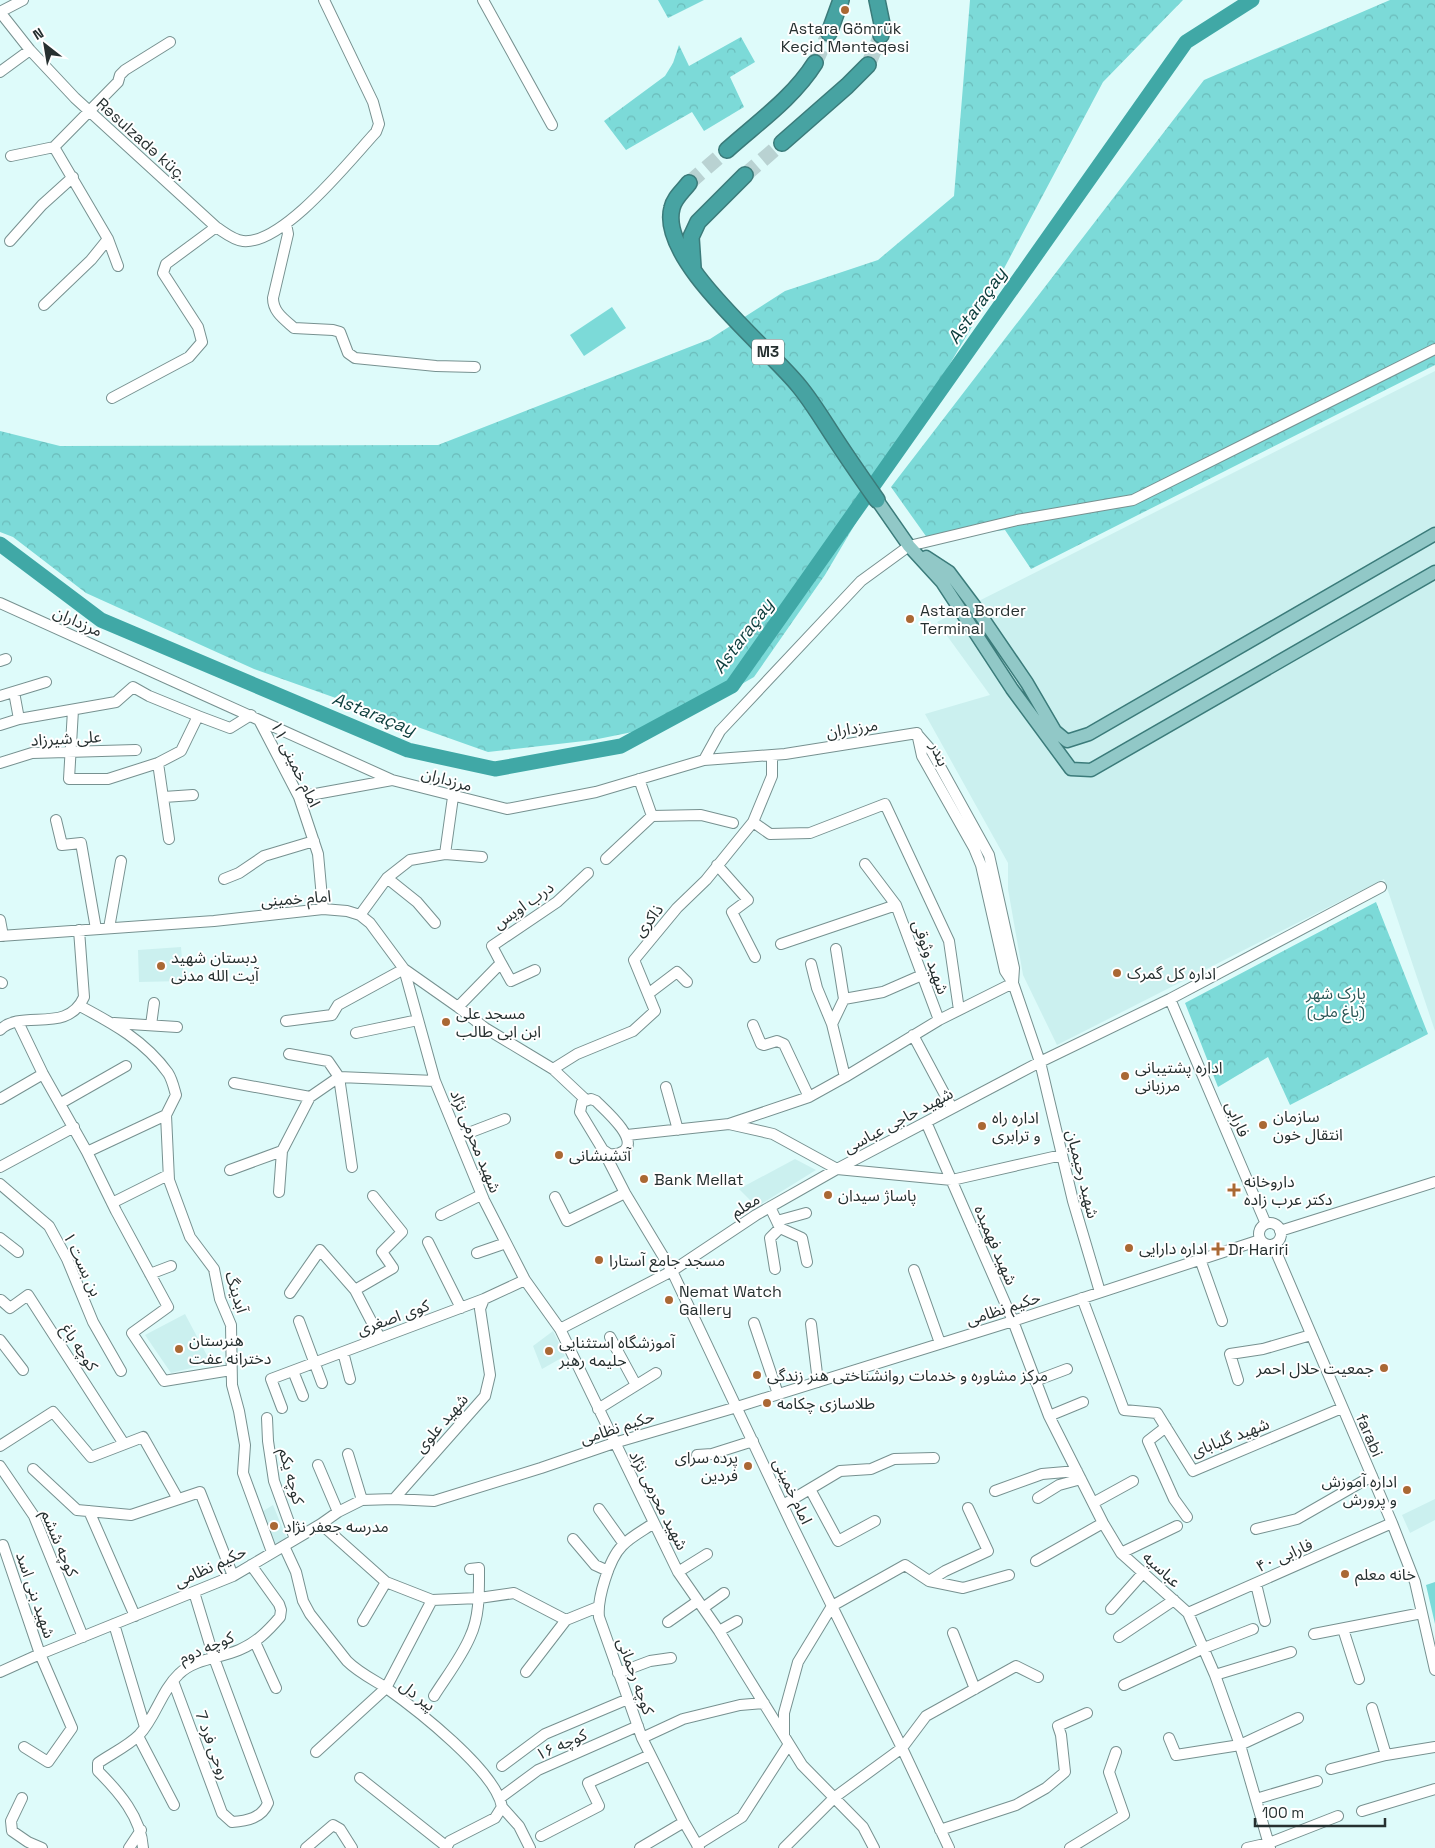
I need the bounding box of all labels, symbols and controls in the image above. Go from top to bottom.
marker: Astara Gömrük Keçid Məntəqəsi [839,4,851,16]
place label: Astara Gömrük Keçid Məntəqəsi [781,18,909,57]
north arrow [20,20,70,70]
text: N [30,24,47,44]
street label: Rəsulzadə küç. [92,93,191,186]
water label: Astaraçay [942,262,1012,348]
road number: M3 [752,340,784,364]
water label: Astaraçay [707,593,779,678]
place label: Astara Border Terminal [920,600,1026,639]
street label: مرزداران [50,601,106,642]
marker: Astara Border Terminal [904,613,916,625]
water label: Astaraçay [329,686,420,741]
street label: مرزداران [825,714,879,743]
street label: امام خمینی ۱۱ [264,718,325,812]
street label: علی شیرزاد [30,726,102,751]
street label: بندر [925,738,954,769]
street label: مرزداران [419,763,475,796]
street label: درب اویس [489,877,558,934]
street label: امام خمینی [260,886,332,913]
street label: ذاکری [629,900,668,941]
street label: شهید وثوقی [907,917,954,997]
place label: دبستان شهید آیت الله مدنی [171,947,260,986]
marker: دبستان شهید آیت الله مدنی [155,960,167,972]
place label: اداره کل گمرک [1127,963,1216,984]
marker: اداره کل گمرک [1111,967,1123,979]
park label: پارک شهر (باغ ملی) [1305,983,1366,1024]
place label: مسجد علی ابن ابی طالب [456,1003,541,1042]
marker: مسجد علی ابن ابی طالب [440,1016,452,1028]
place label: اداره پشتیبانی مرزبانی [1135,1057,1223,1096]
marker: اداره پشتیبانی مرزبانی [1119,1070,1131,1082]
street label: شهید حاجی عباسی [840,1083,957,1158]
street label: شهید محرمی نژاد [445,1086,506,1196]
street label: فارابی [1221,1098,1254,1140]
place label: سازمان انتقال خون [1273,1106,1343,1145]
place label: اداره راه و ترابری [992,1107,1041,1146]
marker: سازمان انتقال خون [1257,1119,1269,1131]
marker: اداره راه و ترابری [976,1120,988,1132]
street label: شهید رحیمیان [1061,1128,1104,1221]
place label: آتشنشانی [569,1145,632,1166]
marker: آتشنشانی [553,1149,565,1161]
place label: Bank Mellat [654,1169,744,1190]
place label: داروخانه دکتر عرب زاده [1244,1171,1332,1210]
marker: Bank Mellat [638,1173,650,1185]
marker: داروخانه دکتر عرب زاده [1228,1184,1240,1196]
place label: پاساژ سیدان [838,1185,916,1206]
street label: معلم [727,1188,765,1224]
marker: پاساژ سیدان [822,1189,834,1201]
street label: شهید فهمیده [969,1202,1022,1288]
street label: بن بست ۱ [58,1229,107,1300]
place label: اداره دارایی [1139,1238,1207,1259]
place label: Dr Hariri [1228,1239,1288,1260]
marker: اداره دارایی [1123,1242,1135,1254]
marker: Dr Hariri [1212,1243,1224,1255]
place label: مسجد جامع آستارا [609,1250,725,1273]
marker: مسجد جامع آستارا [593,1254,605,1266]
street label: آبدینگ [220,1269,253,1317]
place label: Nemat Watch Gallery [679,1281,782,1320]
street label: حکیم نظامی [963,1287,1044,1332]
marker: Nemat Watch Gallery [663,1294,675,1306]
street label: کوی اصغری [354,1295,433,1340]
street label: کوچه باغ [55,1320,103,1376]
place label: هنرستان دخترانه عفت [189,1330,271,1369]
place label: آموزشگاه استثنایی حلیمه رهبر [558,1332,676,1371]
marker: هنرستان دخترانه عفت [173,1343,185,1355]
marker: آموزشگاه استثنایی حلیمه رهبر [543,1345,555,1357]
place label: جمعیت حلال احمر [1255,1358,1374,1379]
marker: جمعیت حلال احمر [1378,1362,1390,1374]
place label: مرکز مشاوره و خدمات روانشناختی هنر زندگی [767,1365,1048,1386]
marker: مرکز مشاوره و خدمات روانشناختی هنر زندگی [751,1369,763,1381]
street label: شهید علوی [410,1389,473,1457]
place label: طلاسازی چکامه [777,1393,875,1414]
marker: طلاسازی چکامه [761,1397,773,1409]
street label: حکیم نظامی [577,1406,658,1451]
street label: farabi [1351,1410,1388,1460]
street label: شهید گلبابای [1188,1413,1272,1462]
street label: کوچه یکم [272,1446,309,1507]
street label: شهید محرمی نژاد [624,1447,693,1554]
place label: پرده سرای فردین [675,1447,738,1486]
street label: امام خمینی [766,1455,817,1528]
marker: پرده سرای فردین [742,1460,754,1472]
place label: اداره آموزش و پرورش [1321,1471,1397,1510]
marker: اداره آموزش و پرورش [1401,1484,1413,1496]
street label: کوچه ششم [34,1507,83,1581]
place label: مدرسه جعفر نژاد [284,1516,389,1537]
marker: مدرسه جعفر نژاد [268,1520,280,1532]
street label: فارابی ۴۰ [1253,1534,1316,1577]
street label: حکیم نظامی [171,1541,250,1594]
street label: عباسیه [1138,1547,1185,1592]
street label: شهید بنی اسد [11,1549,60,1641]
place label: خانه معلم [1355,1564,1416,1587]
marker: خانه معلم [1339,1568,1351,1580]
street label: کوچه دوم [175,1626,238,1670]
street label: کوچه رحمانی [612,1635,659,1718]
street label: پیر دل [395,1675,440,1716]
street label: روحی فرد 7 [190,1708,235,1783]
street label: کوچه ۱۶ [532,1724,590,1765]
scale bar [1255,1796,1385,1828]
text: 100 m [1262,1803,1304,1822]

